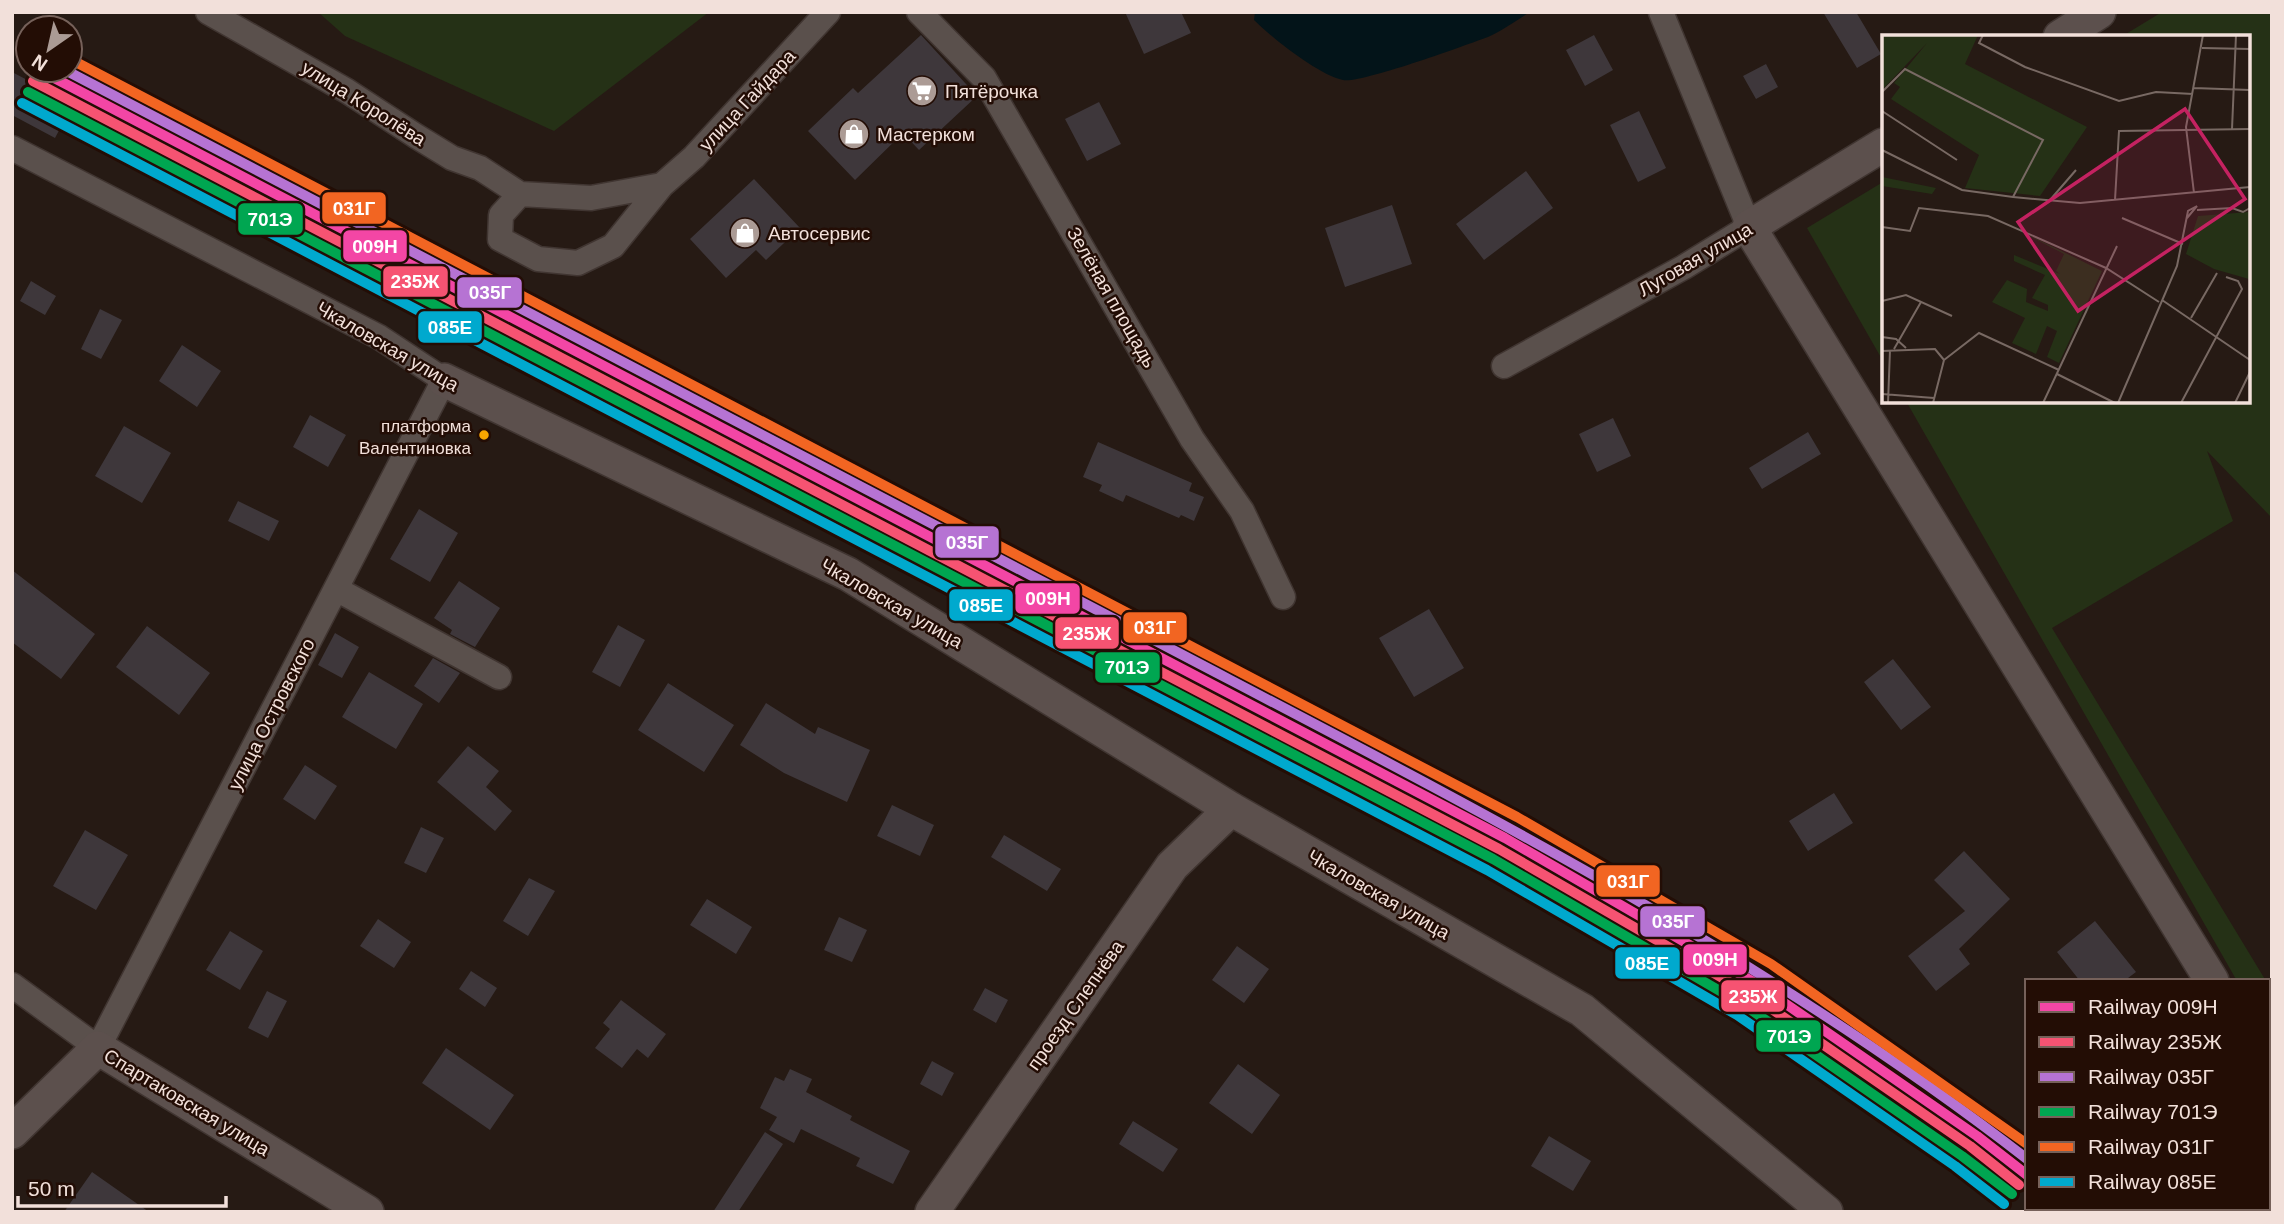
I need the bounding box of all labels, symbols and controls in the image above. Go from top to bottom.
north arrow [14,14,84,84]
inset map [1882,35,2249,402]
street label: улица Гайдара [695,45,800,155]
text: N [28,50,51,75]
street label: улица Королёва [298,57,430,150]
supermarket icon: Пятёрочка [905,74,939,108]
place label: Пятёрочка [945,81,1039,102]
shop icon: Мастерком [837,117,871,151]
place label: Мастерком [877,124,975,145]
line badge: 031Г [321,191,387,225]
text: 031Г [333,198,375,219]
line badge: 701Э [237,202,304,236]
text: 701Э [247,209,293,230]
shop icon: Автосервис [728,216,762,250]
street label: Луговая улица [1635,218,1756,300]
place label: Автосервис [768,223,870,244]
street label: Зелёная площадь [1063,223,1160,371]
line badge: 009Н [342,229,408,263]
text: 009Н [352,236,398,257]
line badge: 235Ж [382,265,449,298]
text: 235Ж [391,271,440,292]
line badge: 035Г [456,276,523,309]
text: 035Г [469,282,511,303]
street label: Чкаловская улица [313,297,463,396]
line badge: 085Е [417,310,483,344]
text: 085Е [428,317,472,338]
place label: платформа Валентиновка [359,417,472,458]
marker: платформа Валентиновка [477,428,491,442]
line badge: 035Г [934,525,1000,559]
text: 035Г [946,532,988,553]
street label: Чкаловская улица [817,554,967,653]
line badge: 009Н [1014,582,1081,615]
line badge: 085Е [948,588,1014,622]
text: 009Н [1025,588,1071,609]
text: 085Е [959,595,1003,616]
line badge: 031Г [1122,611,1188,644]
line badge: 235Ж [1054,616,1120,650]
text: 031Г [1134,617,1176,638]
text: 235Ж [1063,623,1112,644]
street label: улица Островского [224,635,319,793]
line badge: 701Э [1094,651,1161,684]
text: 701Э [1104,657,1150,678]
street label: Чкаловская улица [1304,845,1454,944]
line badge: 031Г [1595,864,1661,898]
text: 031Г [1607,871,1649,892]
line badge: 035Г [1639,905,1706,938]
text: 035Г [1652,911,1694,932]
street label: проезд Слепнёва [1023,936,1128,1074]
line badge: 009Н [1682,943,1748,976]
line badge: 085Е [1614,946,1681,980]
text: 009Н [1692,949,1738,970]
text: 085Е [1625,953,1669,974]
line badge: 235Ж [1720,979,1786,1013]
legend [2025,979,2270,1210]
text: 235Ж [1729,986,1778,1007]
text: Railway 009Н [2088,995,2218,1018]
line badge: 701Э [1755,1019,1822,1053]
text: 701Э [1766,1026,1812,1047]
text: Railway 235Ж [2088,1030,2222,1053]
street label: Спартаковская улица [100,1045,274,1160]
text: Railway 035Г [2088,1065,2214,1088]
text: Railway 701Э [2088,1100,2218,1123]
text: Railway 031Г [2088,1135,2214,1158]
scale bar [18,1164,226,1208]
text: Railway 085Е [2088,1170,2216,1193]
text: 50 m [28,1177,75,1200]

